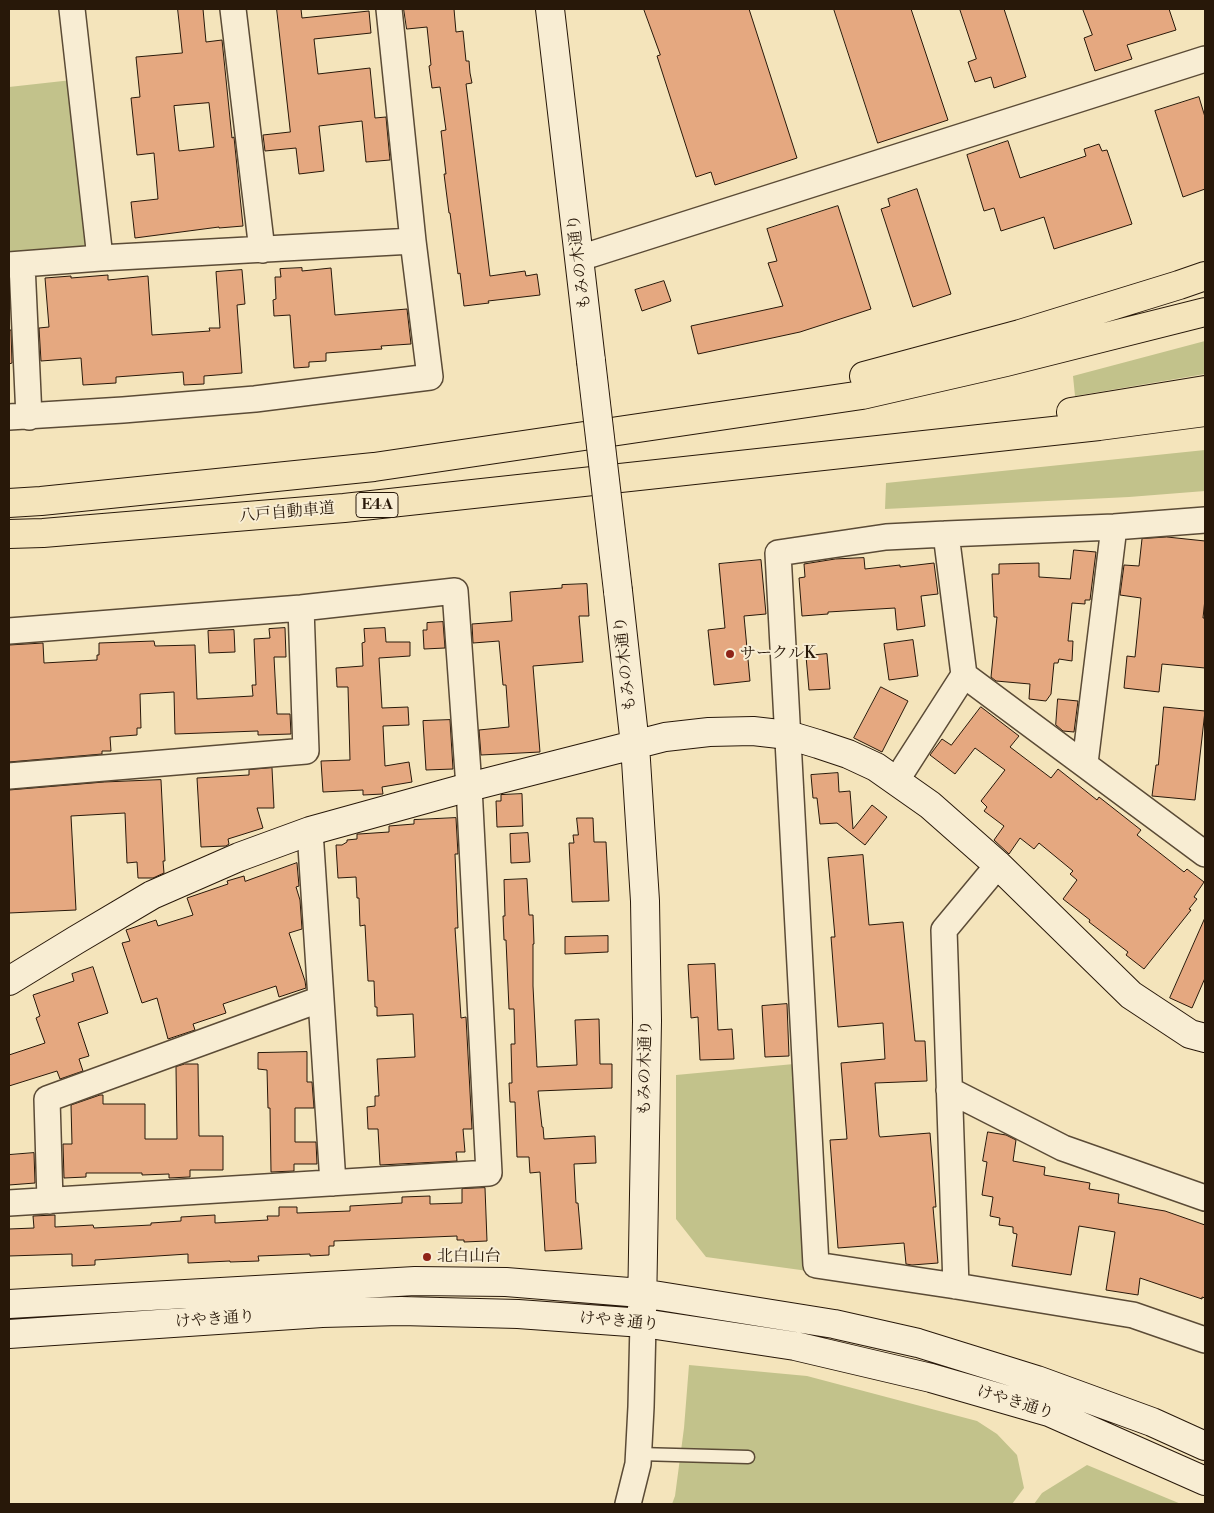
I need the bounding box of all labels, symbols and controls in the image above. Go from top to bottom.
street label: もみの木通り [565,213,595,311]
road number: E4A [356,492,398,518]
street label: 八戸自動車道 [238,499,336,527]
street label: もみの木通り [611,615,641,713]
place label: サークルK [740,644,816,664]
marker: サークルK [724,648,736,660]
street label: もみの木通り [636,1020,656,1116]
place label: 北白山台 [437,1247,501,1267]
marker: 北白山台 [421,1251,433,1263]
street label: けやき通り [174,1308,256,1332]
street label: けやき通り [578,1309,660,1335]
street label: けやき通り [974,1382,1056,1424]

